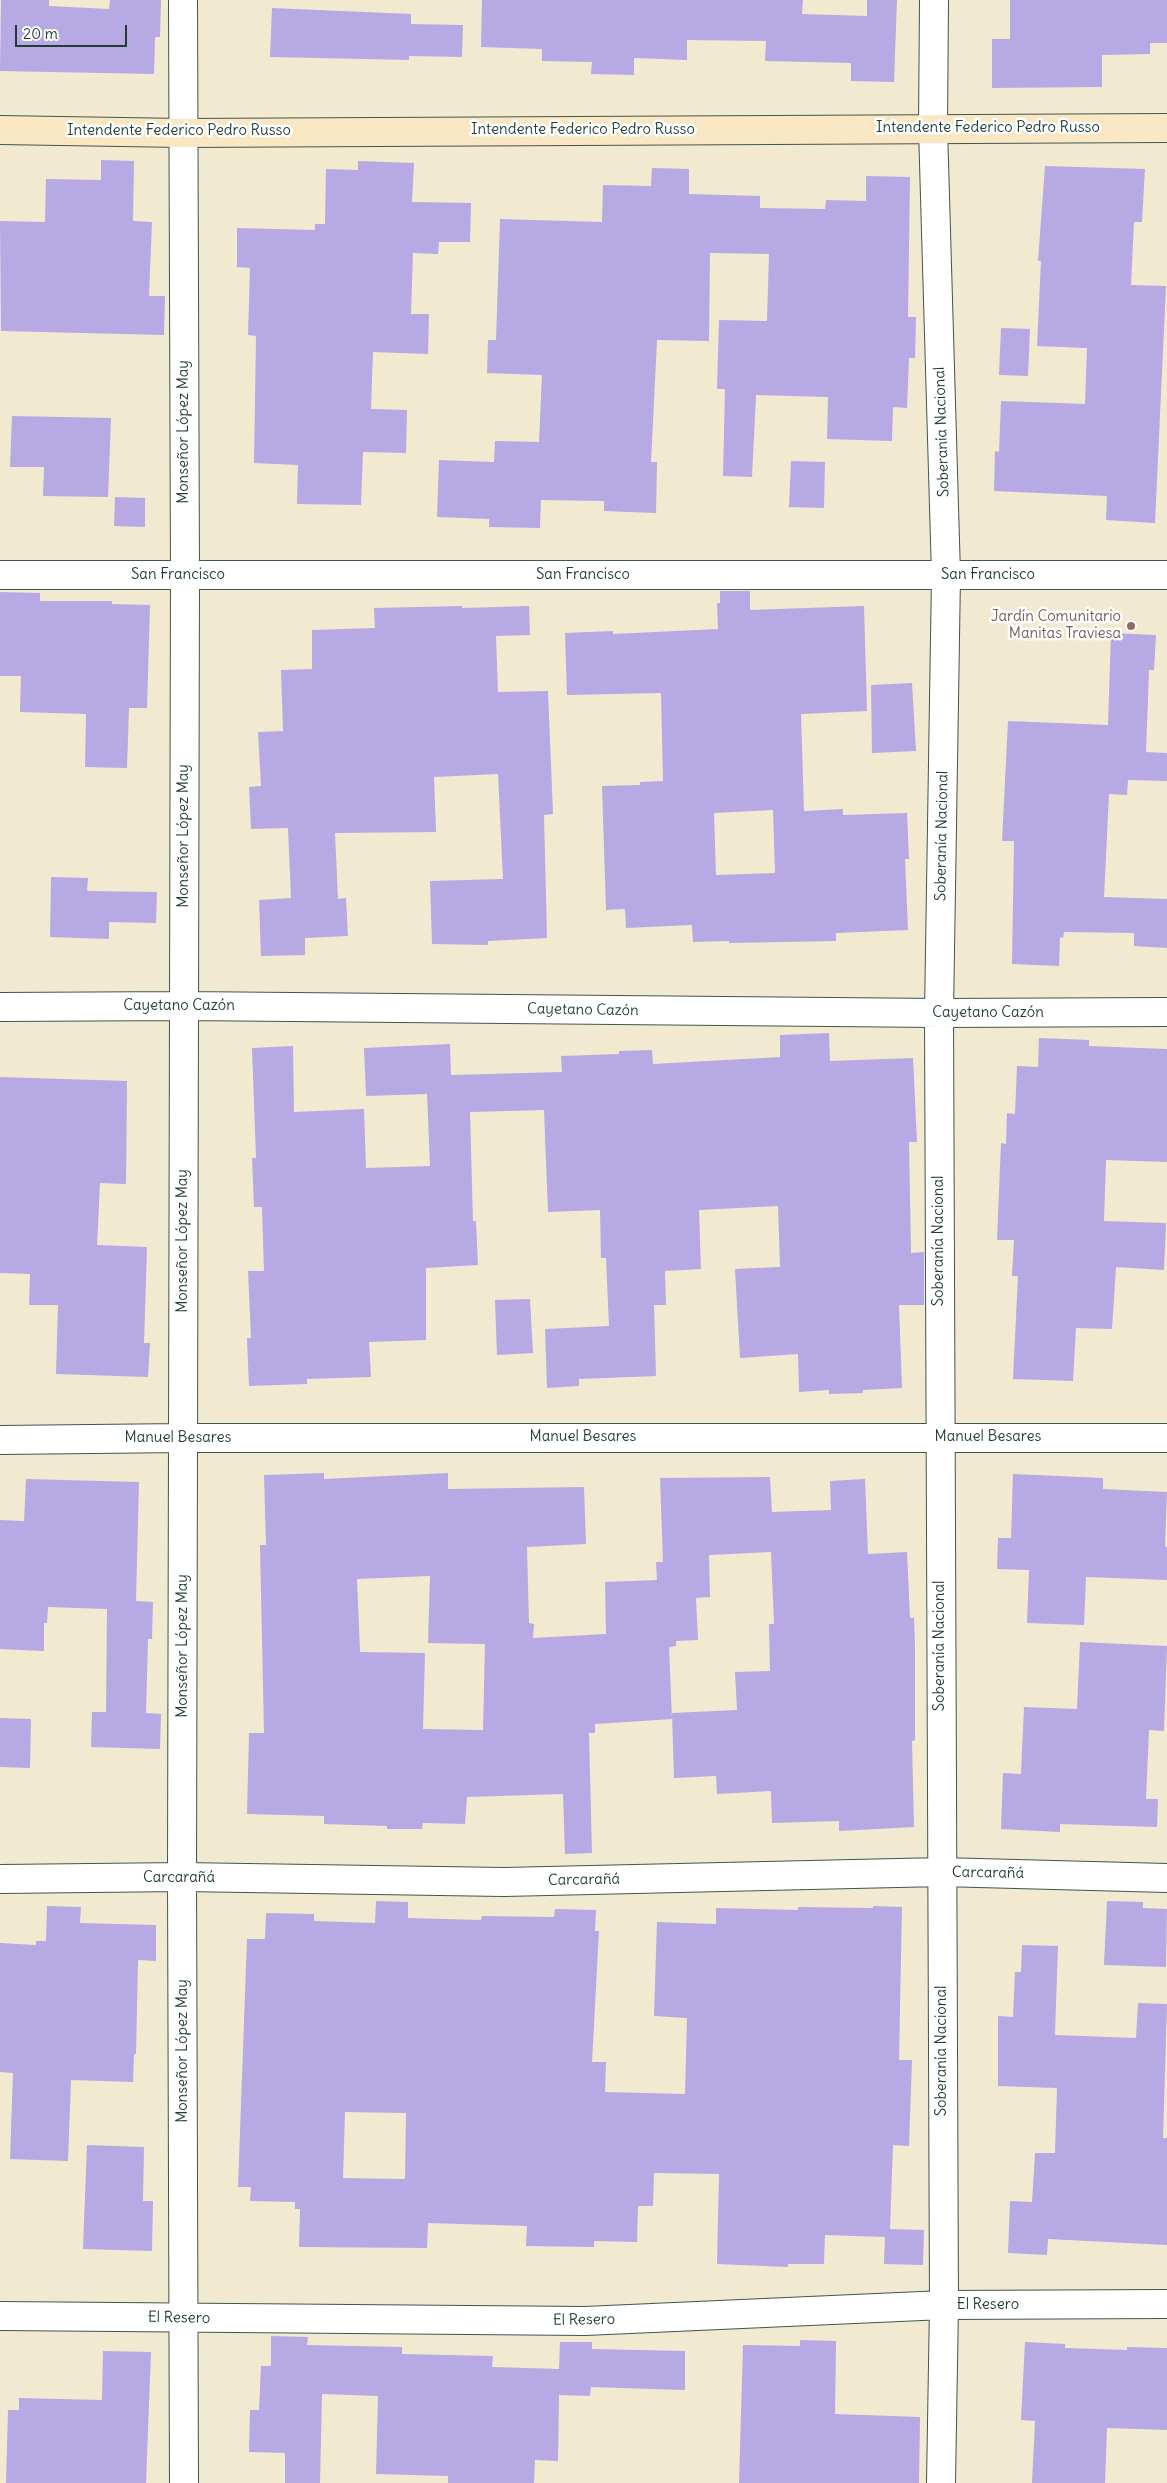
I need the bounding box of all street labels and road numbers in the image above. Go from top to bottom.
street label: Intendente Federico Pedro Russo [876,119,1100,137]
street label: Intendente Federico Pedro Russo [471,121,695,139]
street label: Intendente Federico Pedro Russo [67,122,291,140]
street label: Monseñor López May [175,360,193,504]
street label: Soberanía Nacional [931,366,953,498]
street label: San Francisco [131,566,225,584]
street label: San Francisco [536,566,630,584]
street label: San Francisco [941,566,1035,584]
street label: Monseñor López May [175,764,193,908]
street label: Soberanía Nacional [932,771,952,901]
street label: Cayetano Cazón [123,997,235,1015]
street label: Cayetano Cazón [527,1000,639,1020]
street label: Cayetano Cazón [932,1004,1044,1022]
street label: Monseñor López May [174,1169,192,1313]
street label: Soberanía Nacional [930,1176,948,1306]
street label: Manuel Besares [530,1428,636,1446]
street label: Manuel Besares [935,1428,1041,1446]
street label: Manuel Besares [125,1429,231,1447]
street label: Monseñor López May [174,1574,192,1718]
street label: Soberanía Nacional [931,1581,949,1711]
street label: Carcarañá [952,1863,1024,1883]
street label: Carcarañá [143,1869,215,1887]
street label: Carcarañá [548,1870,620,1890]
street label: Monseñor López May [174,1979,192,2123]
street label: Soberanía Nacional [933,1986,951,2116]
street label: El Resero [957,2296,1019,2314]
street label: El Resero [148,2308,210,2328]
street label: El Resero [553,2310,615,2330]

